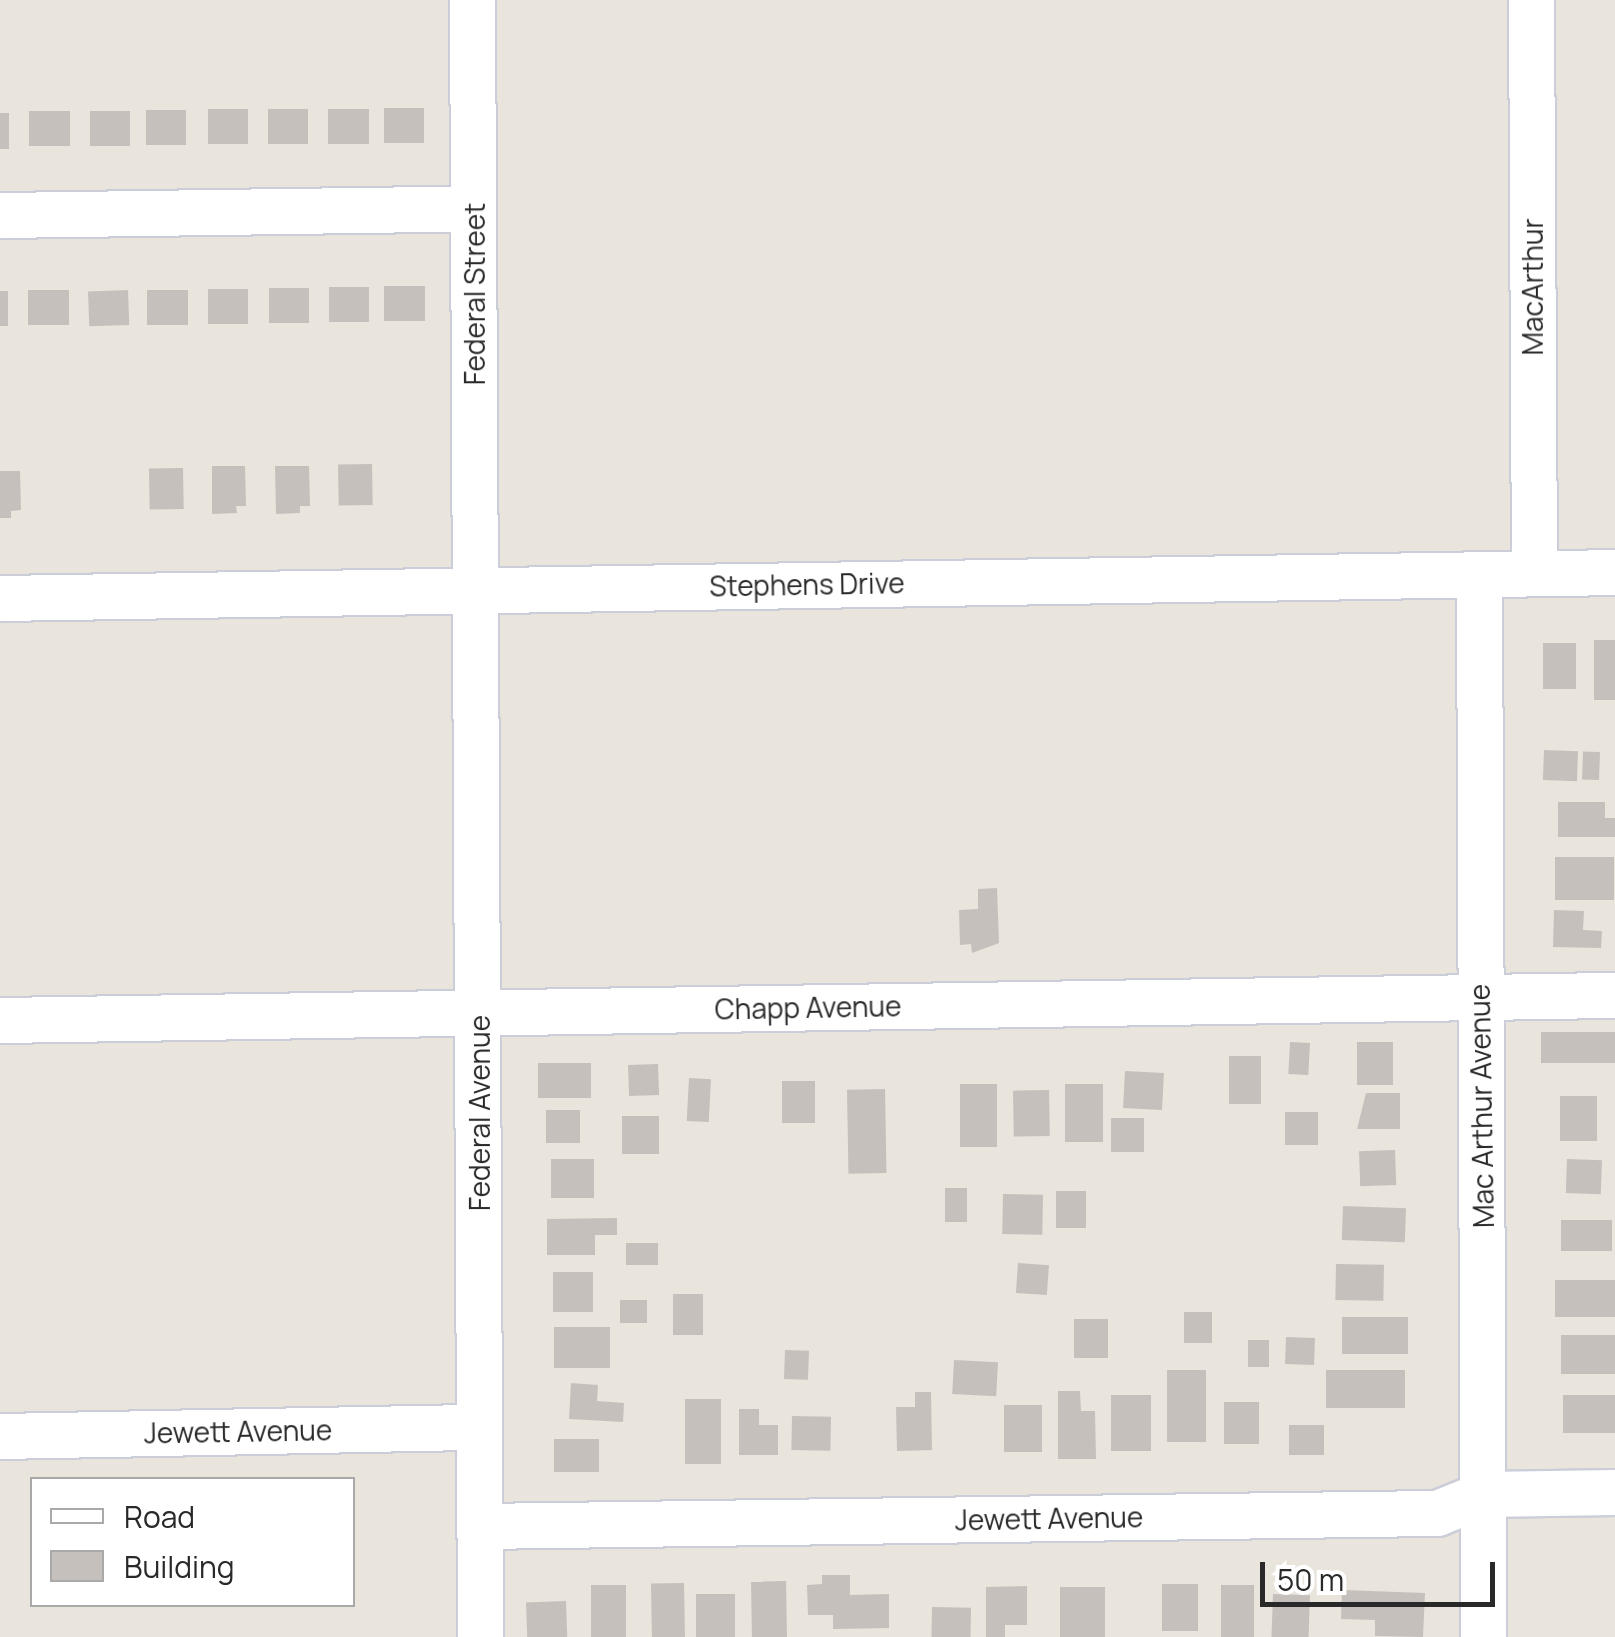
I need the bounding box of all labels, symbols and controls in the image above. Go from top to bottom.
street label: Federal Street [457,203,491,385]
street label: MacArthur [1515,219,1549,355]
street label: Stephens Drive [709,565,905,603]
street label: Mac Arthur Avenue [1462,984,1500,1228]
street label: Chapp Avenue [714,989,902,1025]
street label: Federal Avenue [462,1015,496,1211]
street label: Jewett Avenue [144,1413,332,1449]
legend [30,1477,355,1607]
text: Road [124,1496,195,1537]
street label: Jewett Avenue [955,1500,1143,1536]
scale bar [1265,1542,1500,1604]
text: Building [124,1546,235,1587]
text: 50 m [1277,1559,1344,1600]

